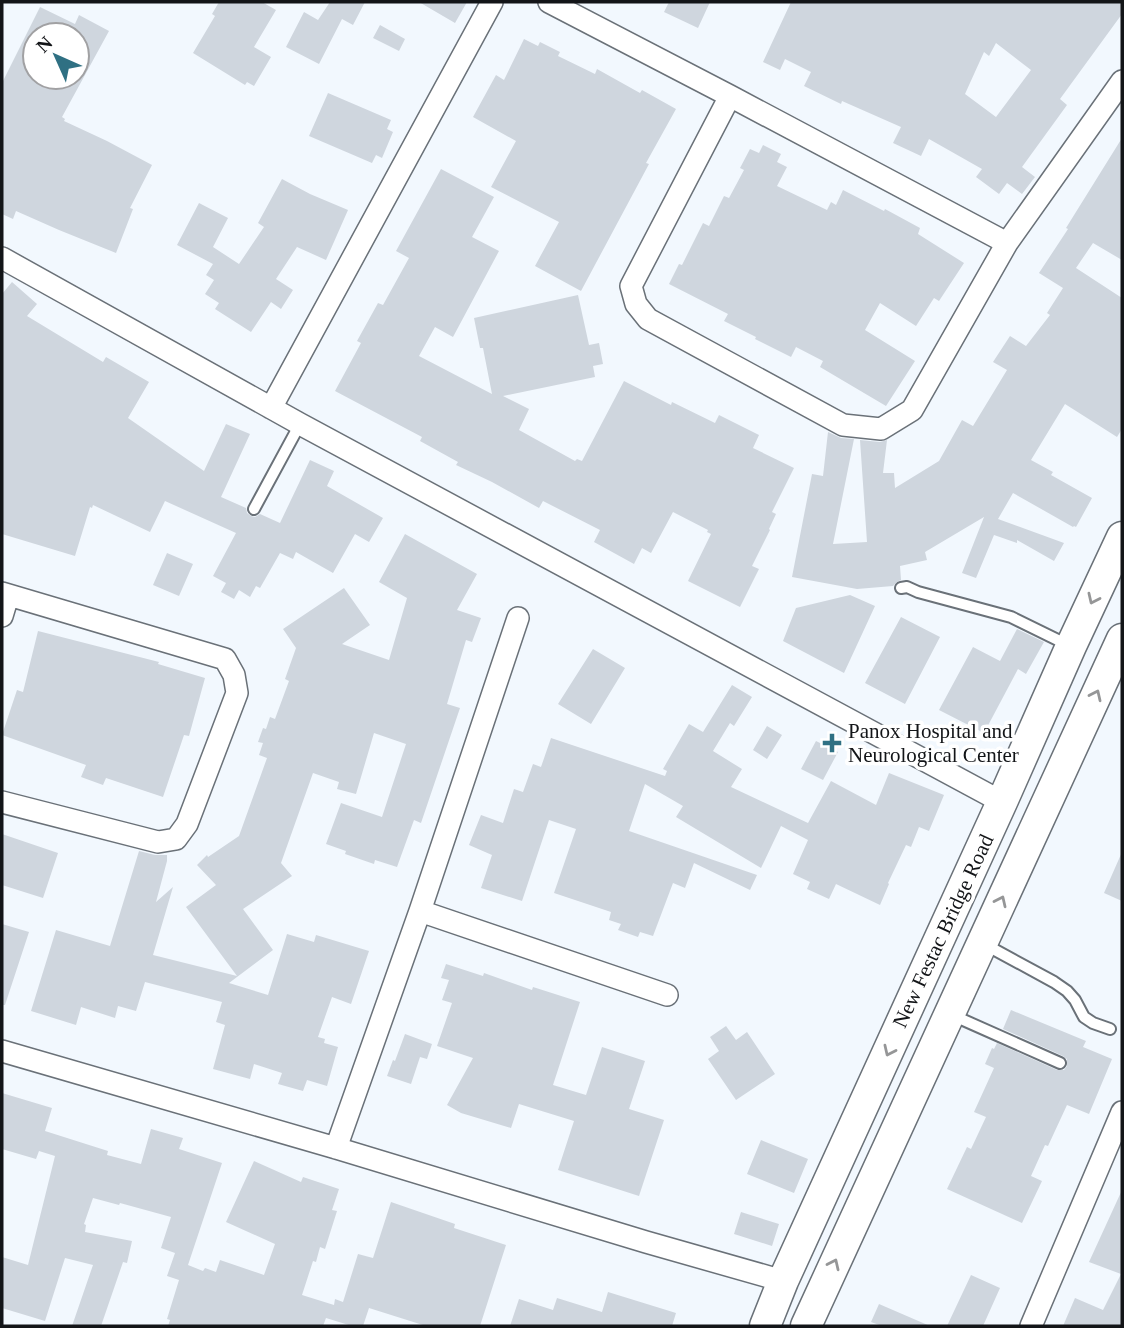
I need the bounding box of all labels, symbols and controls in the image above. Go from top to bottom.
north arrow [21,21,91,91]
text: N [32,32,57,57]
one-way arrow [1087,591,1101,604]
one-way arrow [1088,690,1102,702]
place label: Panox Hospital and Neurological Center [848,719,1019,767]
marker: Panox Hospital and Neurological Center [822,733,842,753]
street label: New Festac Bridge Road [888,830,999,1031]
one-way arrow [992,896,1006,909]
one-way arrow [883,1044,897,1057]
one-way arrow [826,1259,840,1271]

